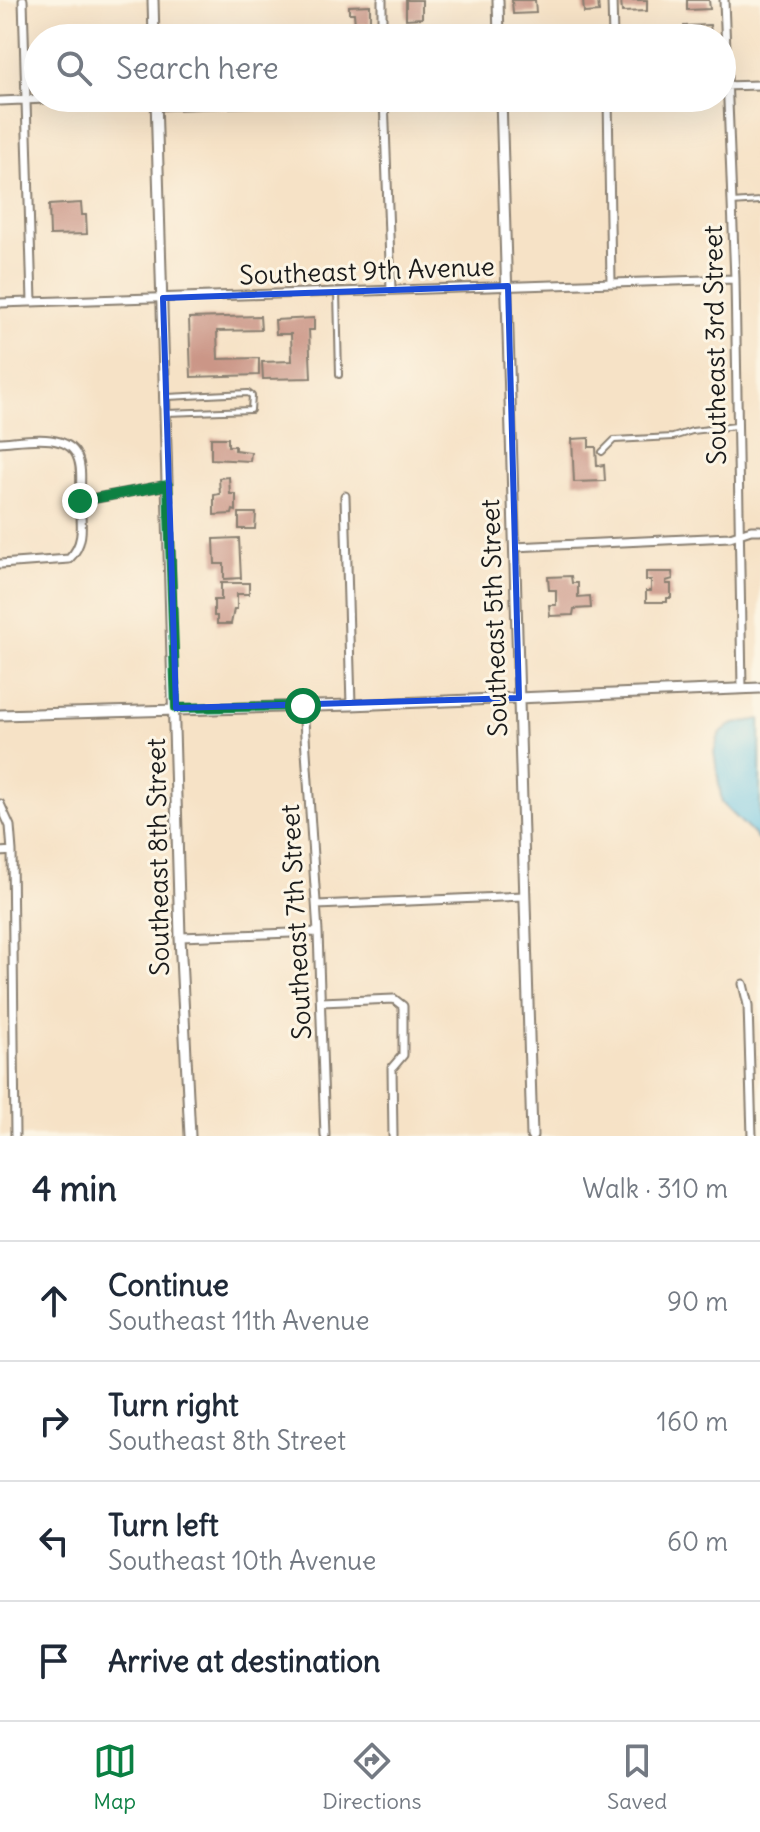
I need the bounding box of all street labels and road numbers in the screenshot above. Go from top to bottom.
street label: Southeast 3rd Street [696,225,733,465]
street label: Southeast 9th Avenue [239,250,495,291]
street label: Southeast 5th Street [473,498,514,737]
street label: Southeast 8th Street [139,738,176,976]
street label: Southeast 7th Street [273,803,318,1041]

